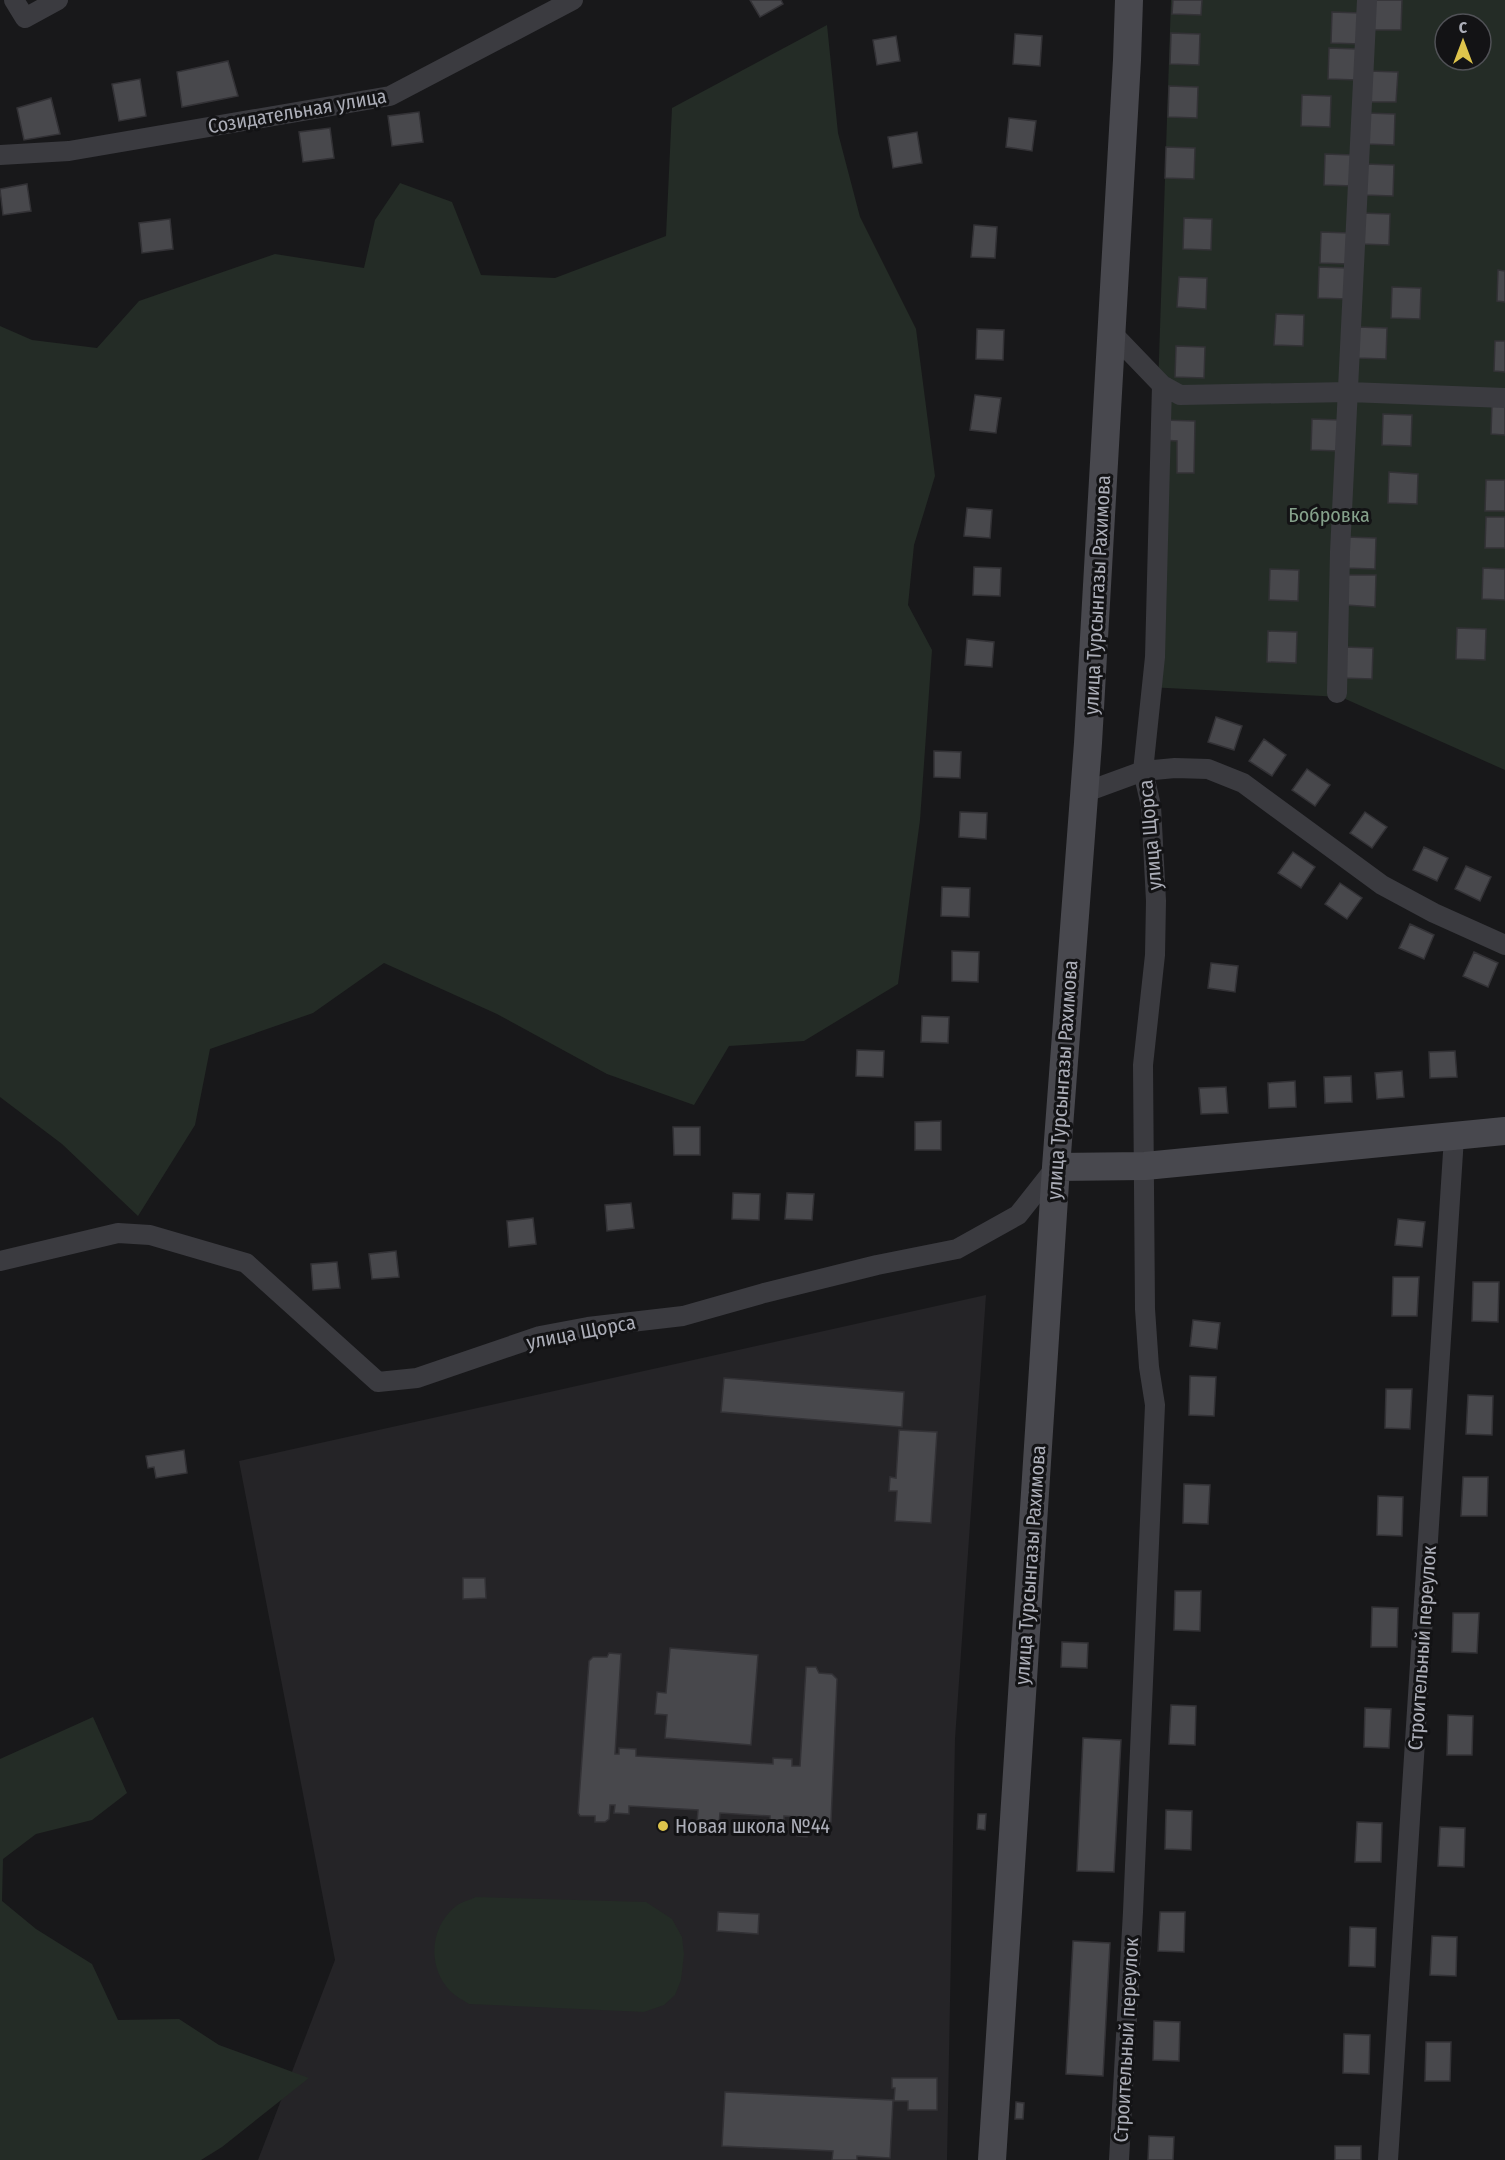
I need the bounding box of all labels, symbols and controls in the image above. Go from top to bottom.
north arrow [1433,12,1493,72]
text: С [1459,18,1468,37]
street label: Созидательная улица [206,83,388,139]
street label: улица Турсынгазы Рахимова [1079,474,1115,716]
park label: Бобровка [1288,503,1370,527]
street label: улица Щорса [1133,779,1167,891]
street label: улица Турсынгазы Рахимова [1042,959,1082,1201]
street label: улица Щорса [524,1310,638,1354]
street label: улица Турсынгазы Рахимова [1010,1444,1050,1686]
street label: Строительный переулок [1403,1544,1441,1751]
place label: Новая школа №44 [675,1814,830,1838]
marker: Новая школа №44 [656,1819,670,1833]
street label: Строительный переулок [1109,1936,1143,2143]

